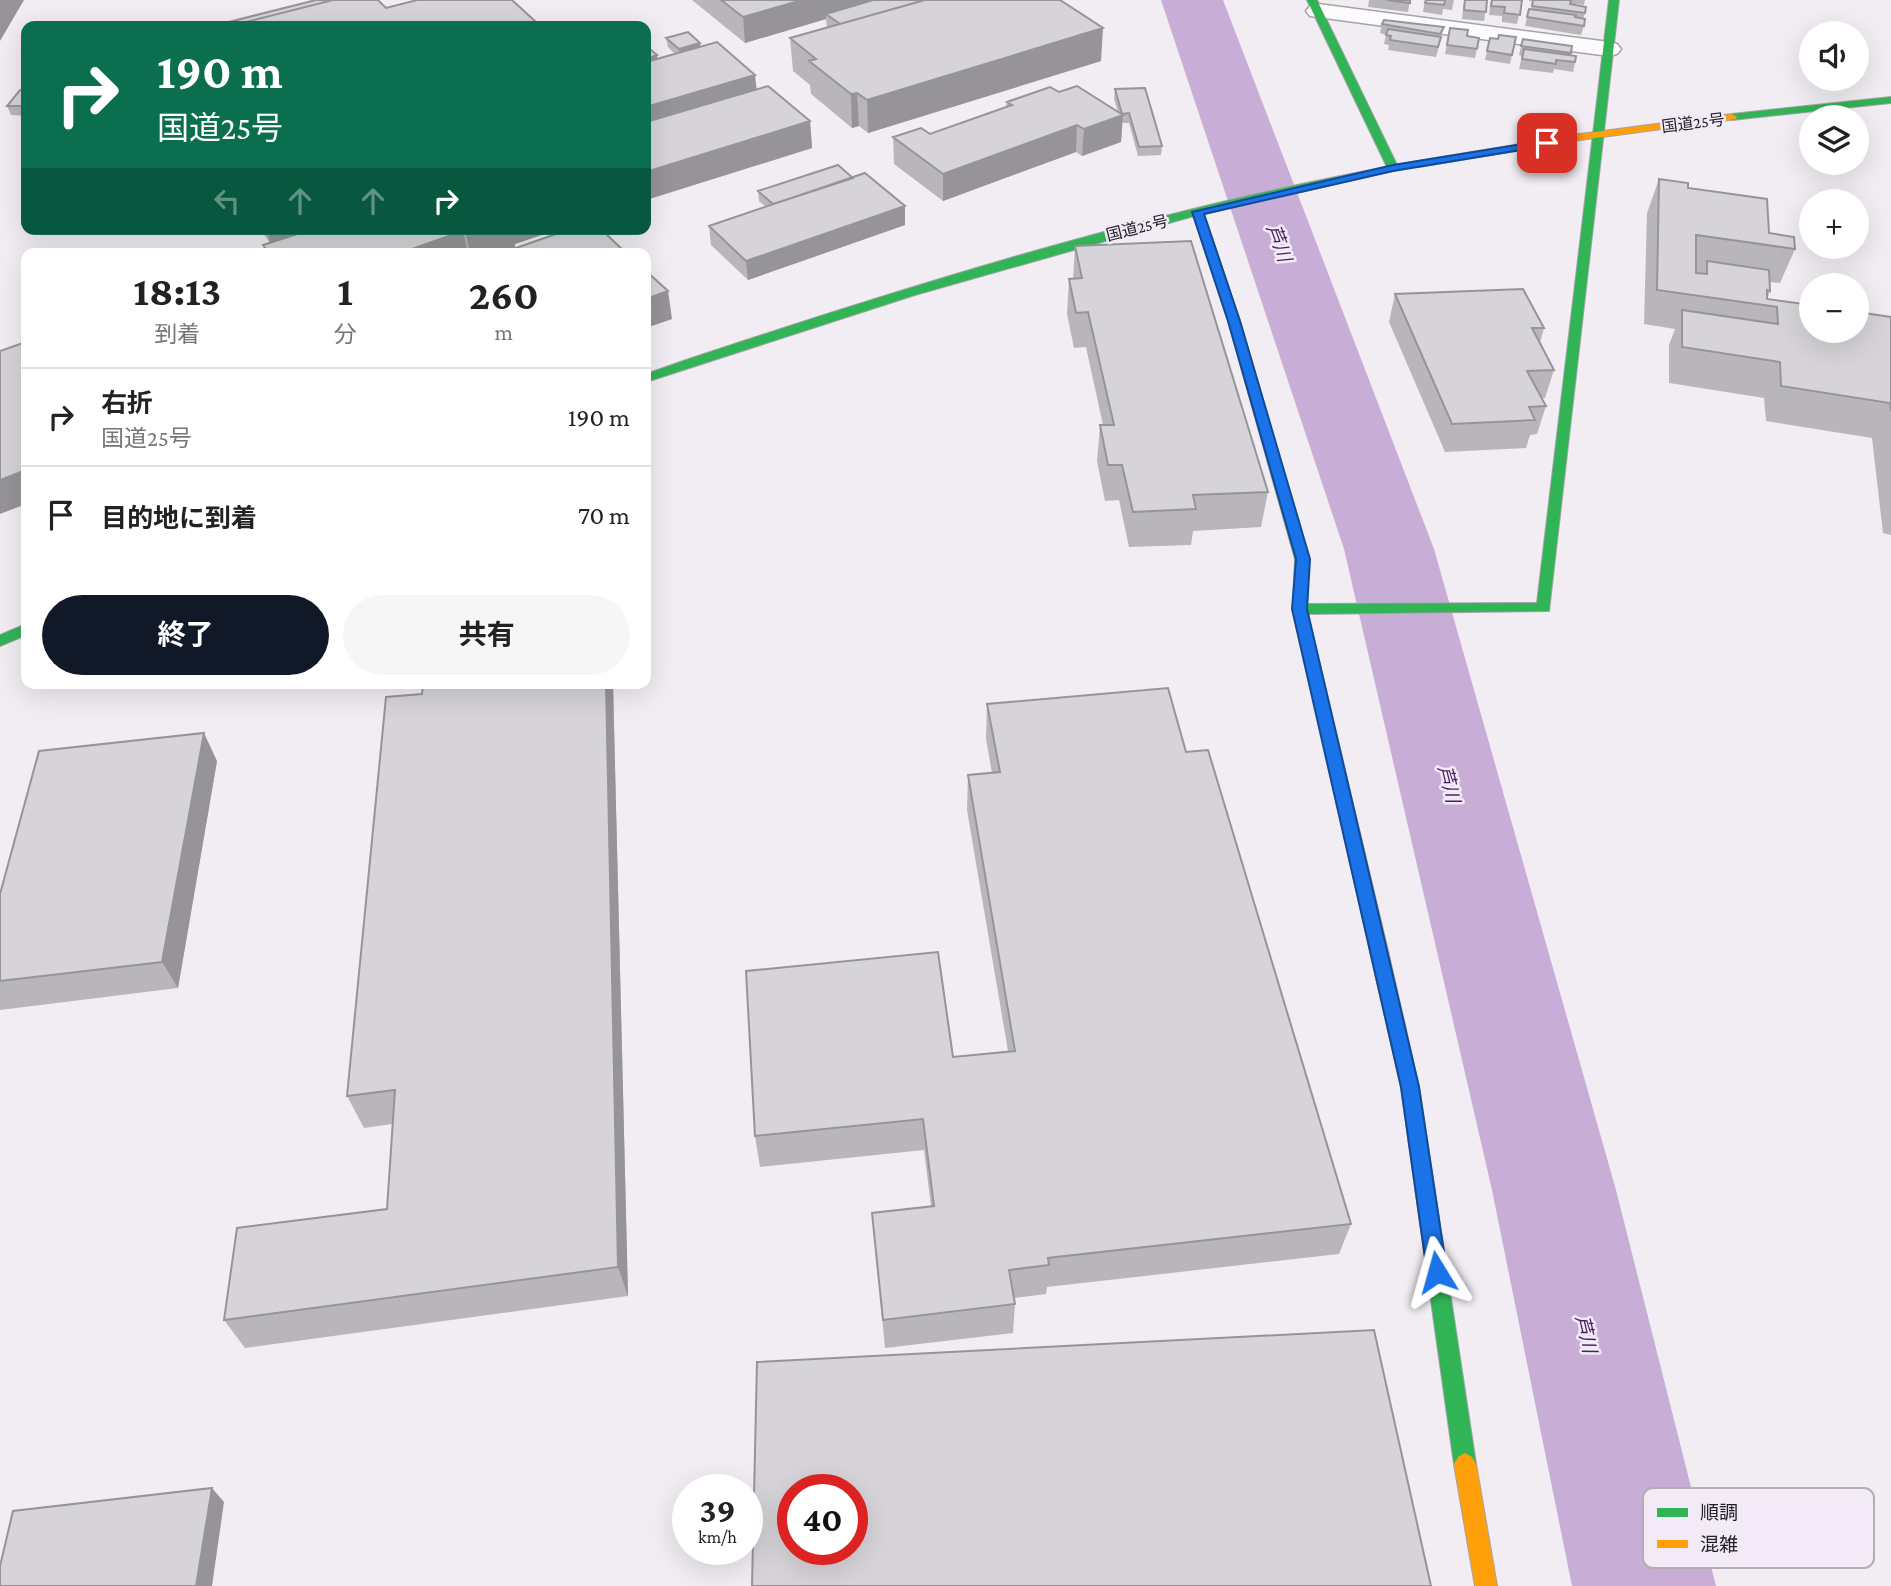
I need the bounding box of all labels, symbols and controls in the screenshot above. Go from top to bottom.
map controls [1799,21,1869,343]
button: sound [1799,21,1869,91]
text: 190 m [157,44,283,99]
icon: right [42,49,133,140]
button: layers [1799,105,1869,175]
text: 国道25号 [157,110,283,146]
street label: 国道25号 [1661,111,1725,135]
pin [1517,113,1577,173]
icon: arrive [1528,124,1566,162]
icon: left [208,182,246,220]
icon: ahead [281,182,319,220]
icon: ahead [354,182,392,220]
icon: right [427,182,465,220]
button: + [1799,189,1869,259]
street label: 国道25号 [1104,212,1170,244]
water label: 芦川 [1263,222,1296,266]
text: 18:13 [133,267,221,314]
text: 1 [337,267,353,314]
text: 260 [469,271,539,318]
button: − [1799,273,1869,343]
text: m [495,319,513,345]
text: 到着 [154,321,200,347]
text: 分 [334,321,357,347]
text: 右折 [101,389,153,418]
icon: right [42,398,80,436]
text: 190 m [568,403,630,432]
text: 国道25号 [101,425,192,451]
icon: arrive [42,496,80,534]
text: 70 m [578,501,630,530]
text: 目的地に到着 [101,504,257,533]
button: 終了 [42,595,329,675]
button: 共有 [343,595,630,675]
water label: 芦川 [1434,763,1464,807]
position arrow [1400,1235,1474,1309]
water label: 芦川 [1571,1313,1601,1357]
speed limit sign: 40 [777,1474,868,1565]
legend [1643,1488,1874,1568]
text: 39 [699,1491,736,1530]
text: 順調 [1700,1502,1738,1523]
text: km/h [698,1527,737,1547]
text: 混雑 [1700,1534,1738,1555]

